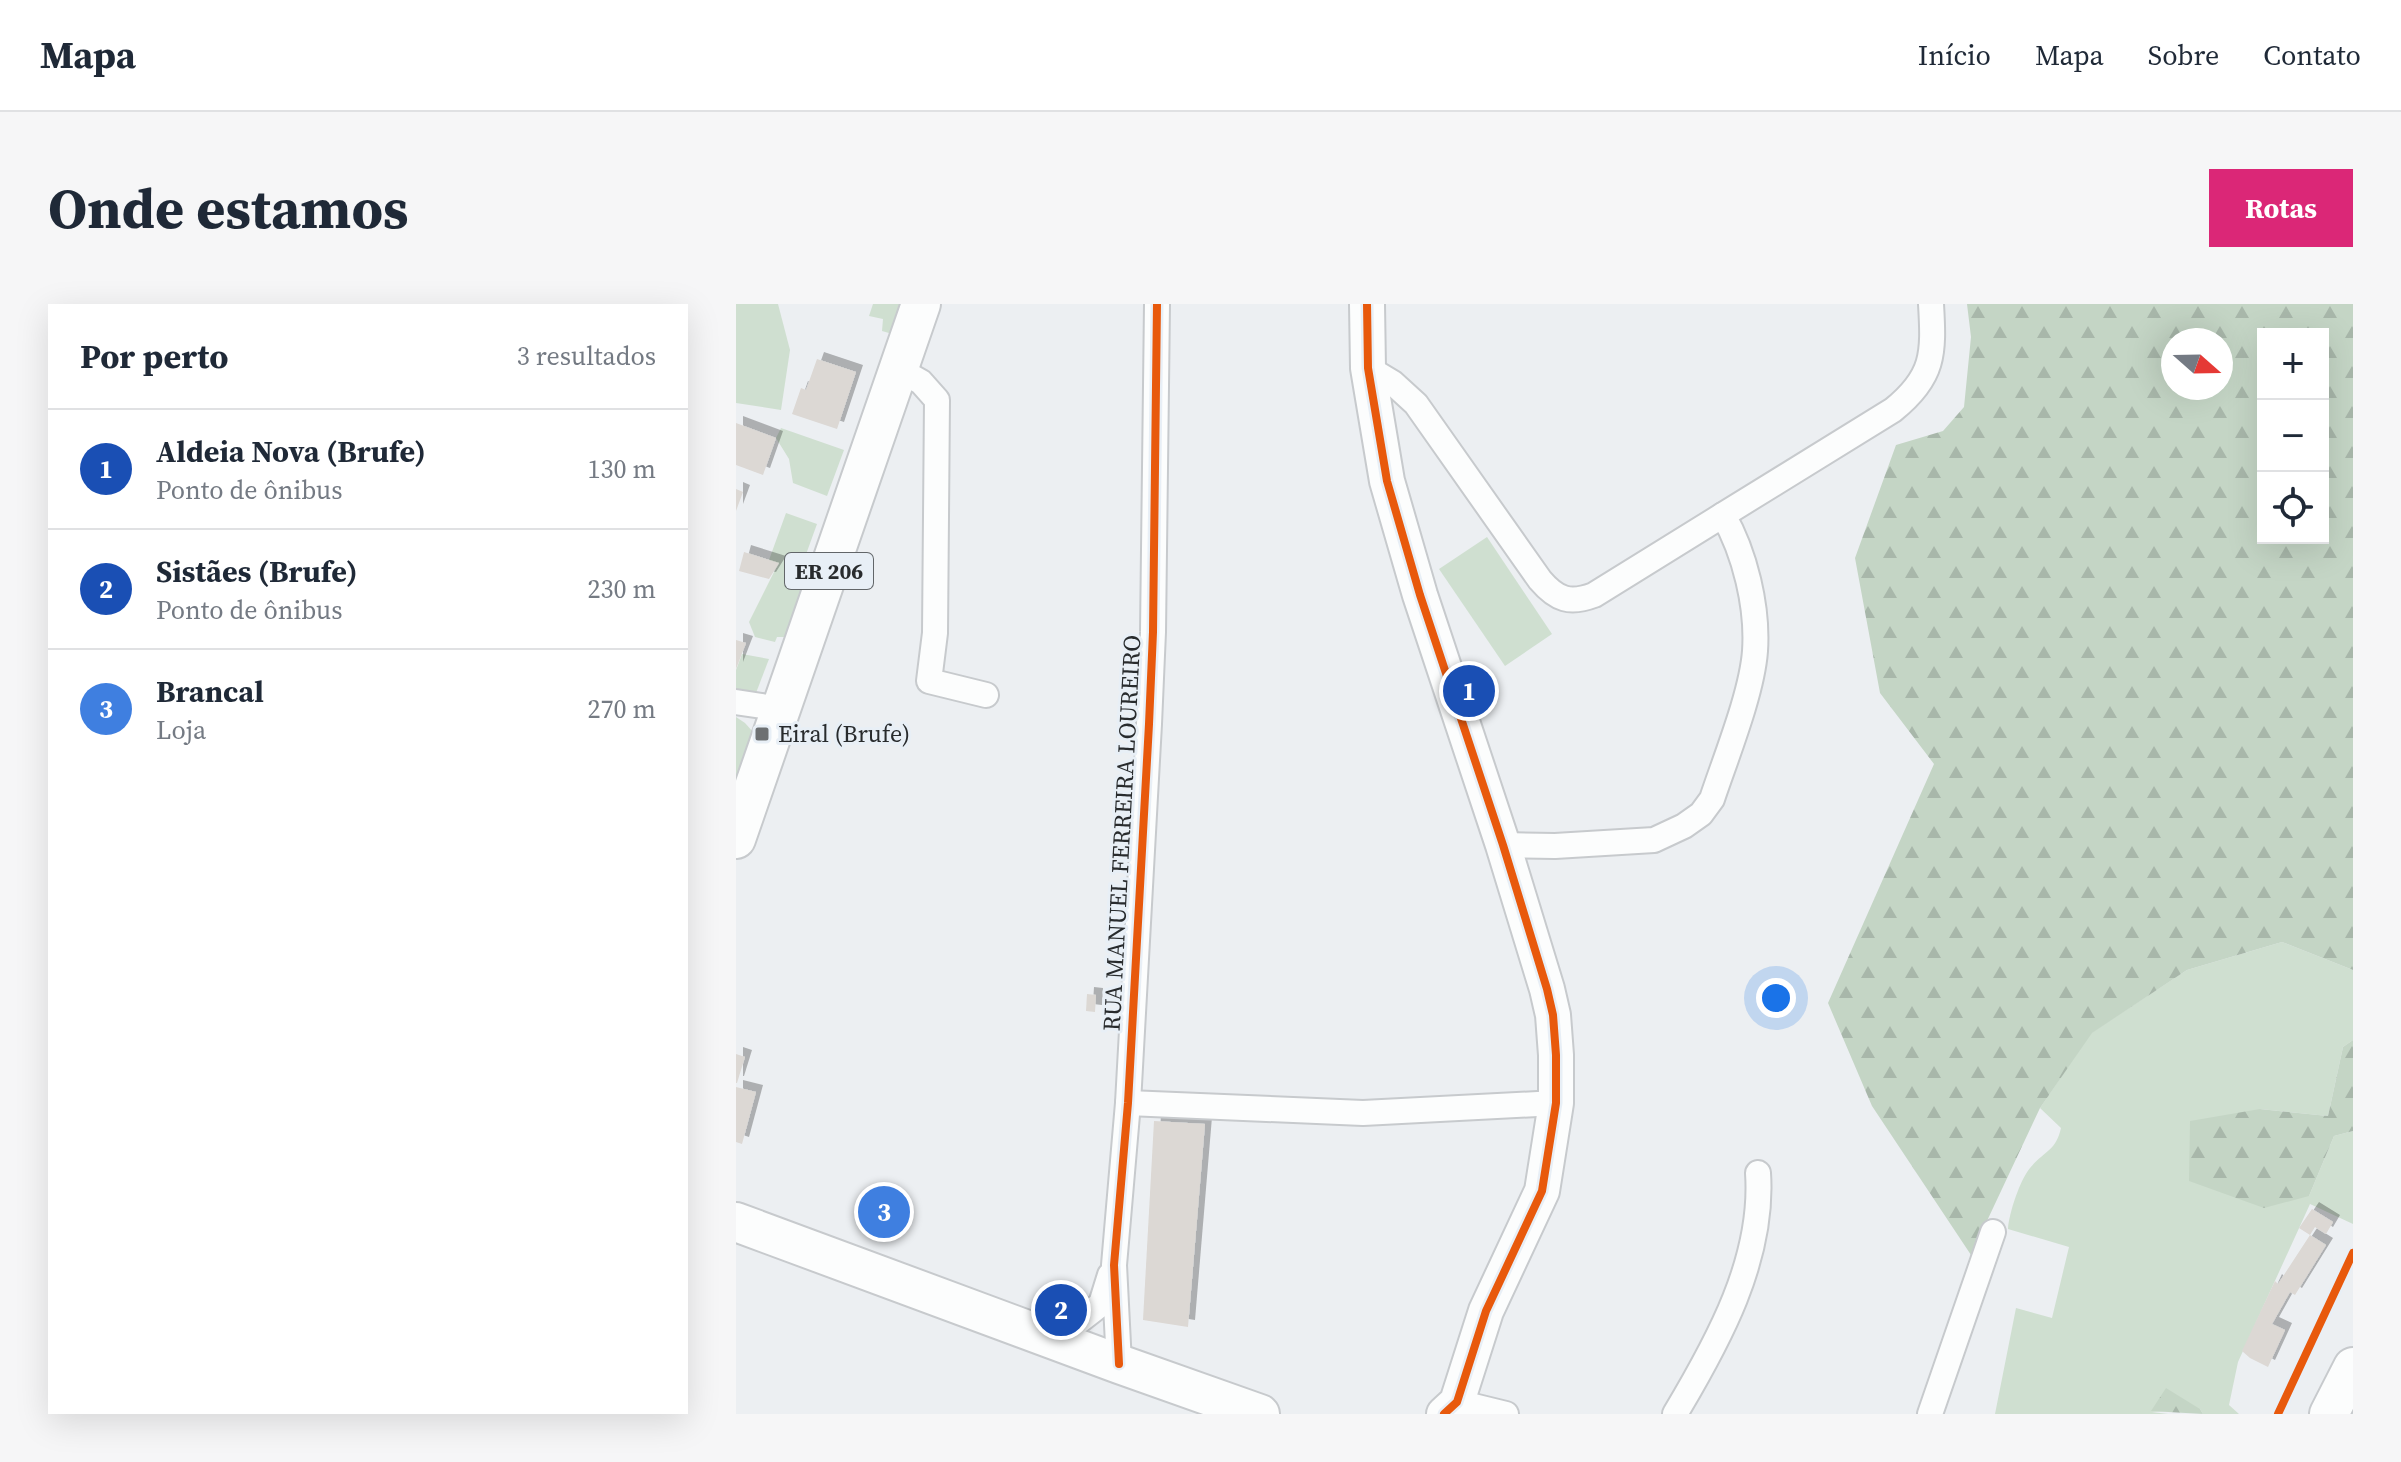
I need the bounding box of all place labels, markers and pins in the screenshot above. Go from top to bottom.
pin: 1 [1443,661,1495,721]
place label: Eiral (Brufe) [778,717,910,750]
marker: Eiral (Brufe) [753,725,771,743]
pin: 3 [858,1182,910,1242]
pin: 2 [1035,1280,1087,1340]

